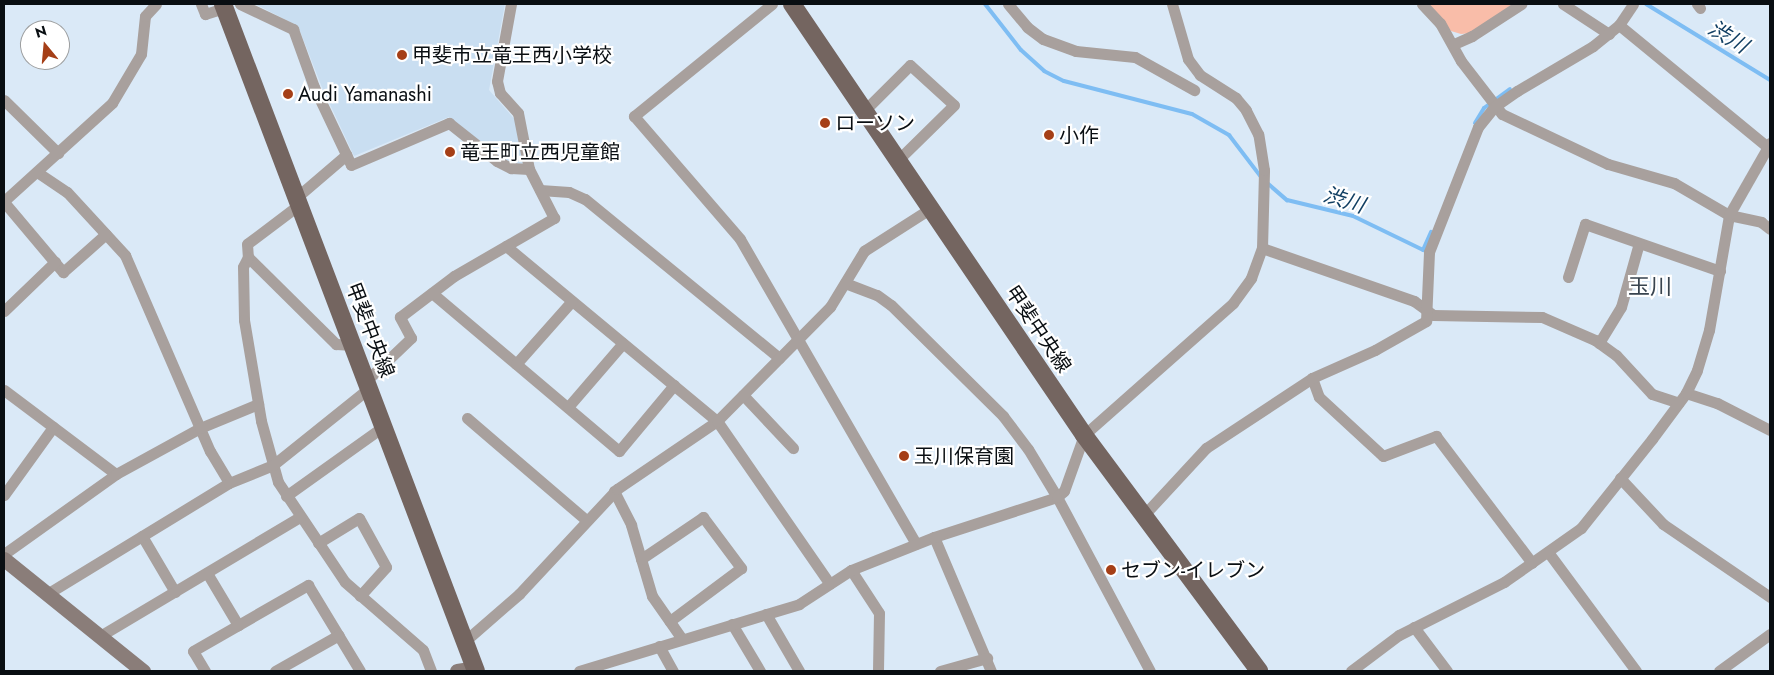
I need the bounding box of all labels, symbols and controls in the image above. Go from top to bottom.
water label: 渋川 [1704,15,1752,59]
north arrow [20,20,70,70]
text: N [33,20,49,43]
place label: 甲斐市立竜王西小学校 [412,43,612,67]
marker: 甲斐市立竜王西小学校 [396,49,408,61]
place label: Audi Yamanashi [298,82,432,106]
marker: Audi Yamanashi [282,88,294,100]
place label: ローソン [835,111,915,135]
marker: ローソン [819,117,831,129]
place label: 小作 [1059,123,1099,147]
marker: 小作 [1043,129,1055,141]
place label: 竜王町立西児童館 [460,140,620,164]
marker: 竜王町立西児童館 [444,146,456,158]
water label: 渋川 [1320,182,1368,218]
district label: 玉川 [1628,274,1672,300]
street label: 甲斐中央線 [341,279,399,381]
street label: 甲斐中央線 [1000,281,1076,377]
place label: 玉川保育園 [914,444,1014,468]
marker: 玉川保育園 [898,450,910,462]
place label: セブン-イレブン [1121,558,1265,582]
marker: セブン-イレブン [1105,564,1117,576]

